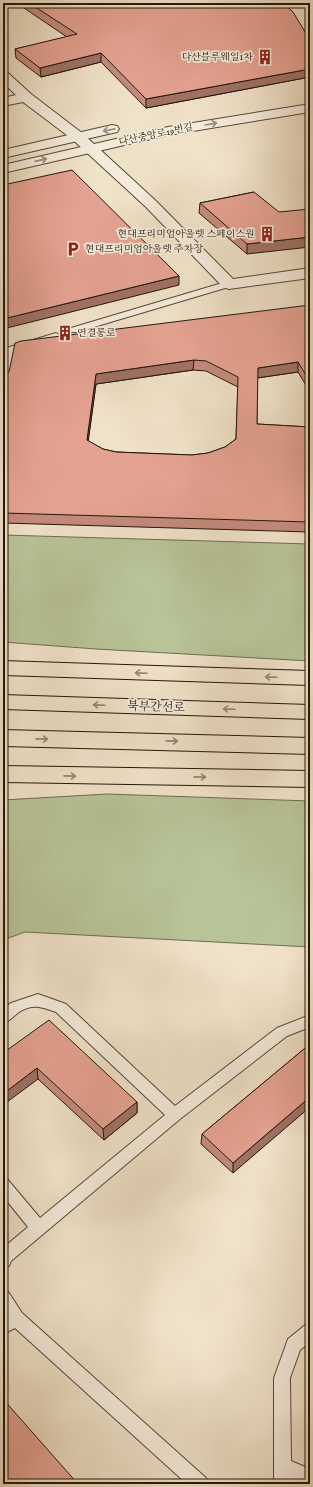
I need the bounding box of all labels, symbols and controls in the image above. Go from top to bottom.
building icon: 다산블루웨일1차 [256,48,274,66]
place label: 다산블루웨일1차 [182,51,253,64]
one-way arrow [204,120,217,128]
street label: 다산중앙로19번길 [118,121,194,149]
one-way arrow [103,126,116,134]
one-way arrow [34,156,47,164]
building icon: 현대프리미엄아울렛 스페이스원 [258,225,276,243]
place label: 현대프리미엄아울렛 스페이스원 [118,228,255,241]
parking icon: 현대프리미엄아울렛 주차장 [64,240,82,258]
place label: 현대프리미엄아울렛 주차장 [85,243,203,256]
building icon: 연결통로 [56,324,74,342]
place label: 연결통로 [77,327,116,340]
one-way arrow [135,669,148,676]
one-way arrow [265,673,278,680]
street label: 북부간선로 [127,698,186,716]
one-way arrow [93,702,106,709]
one-way arrow [223,706,236,713]
one-way arrow [35,735,48,743]
one-way arrow [165,738,178,745]
one-way arrow [63,772,76,779]
one-way arrow [193,773,206,781]

